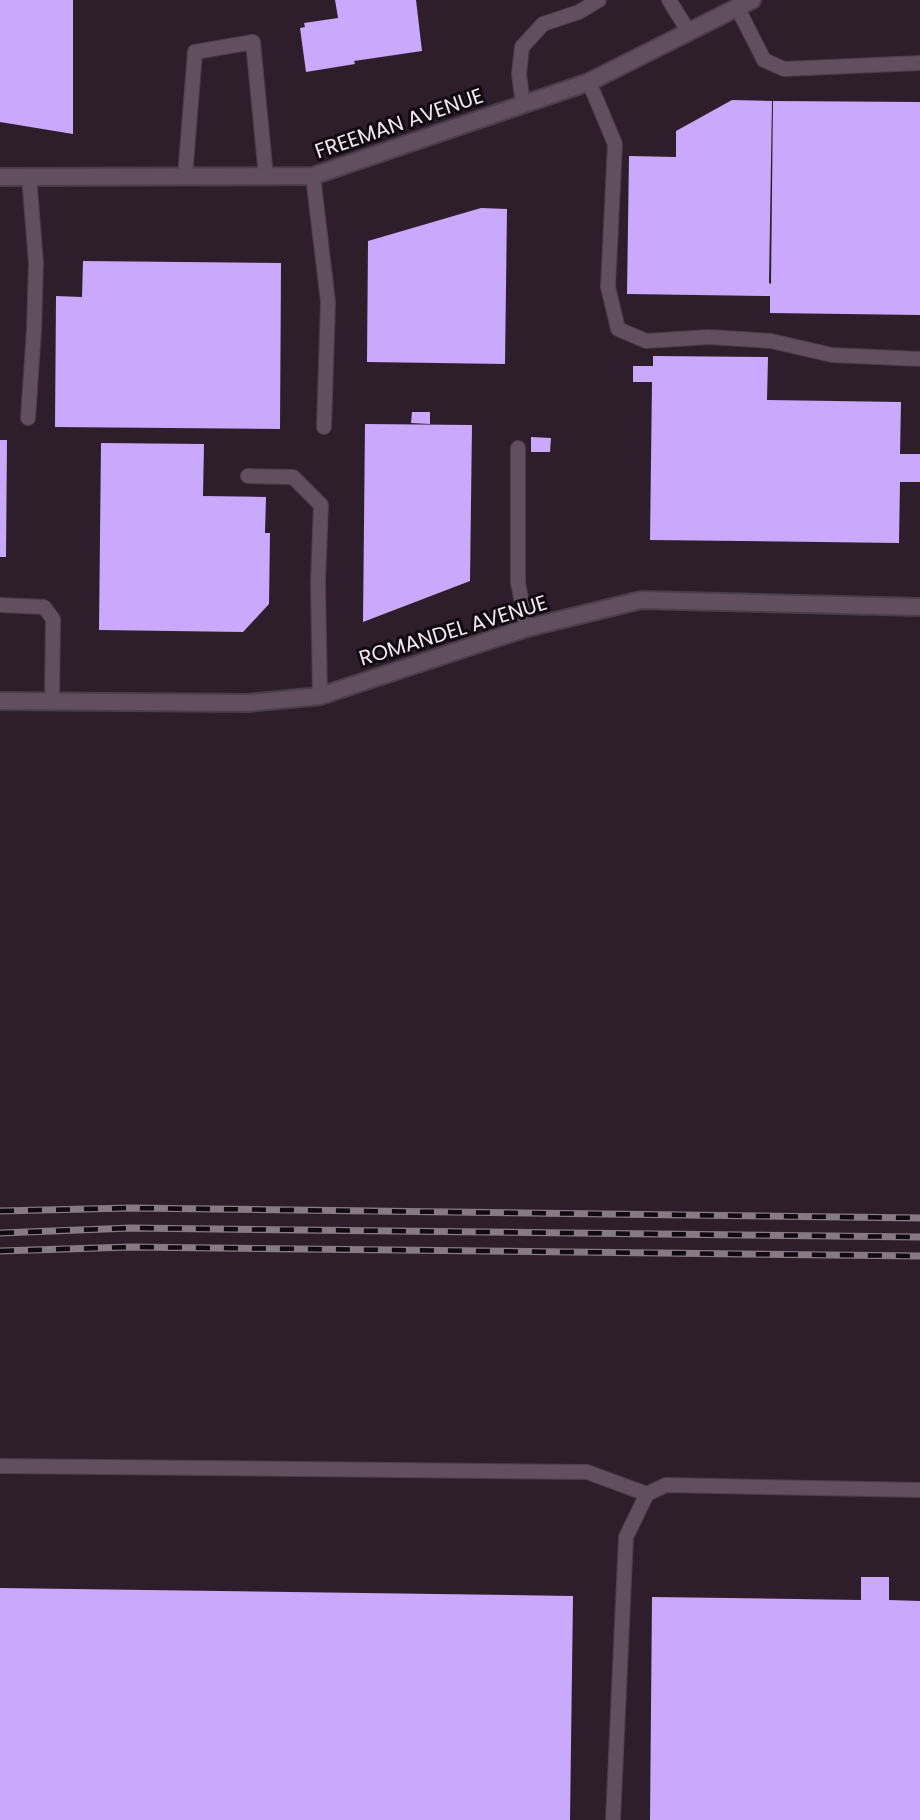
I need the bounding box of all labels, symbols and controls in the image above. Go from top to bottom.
street label: FREEMAN AVENUE [311,81,487,165]
street label: ROMANDEL AVENUE [355,588,551,672]

